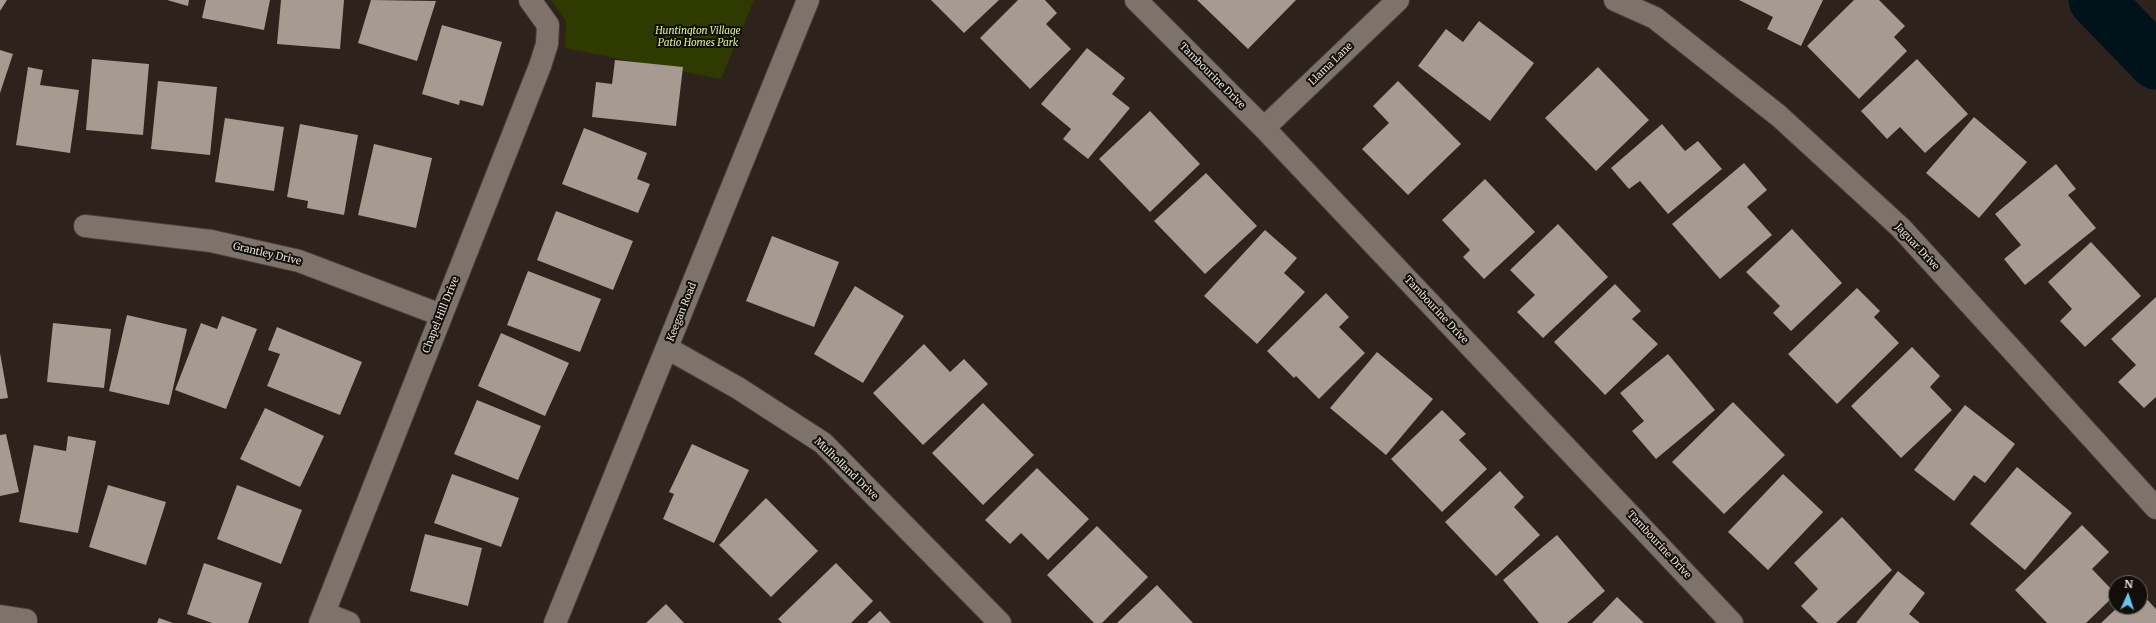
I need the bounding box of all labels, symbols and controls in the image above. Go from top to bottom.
park label: Huntington Village Patio Homes Park [655,25,741,48]
street label: Llama Lane [1307,40,1355,88]
street label: Tambourine Drive [1177,41,1247,111]
street label: Jaguar Drive [1892,221,1942,273]
street label: Grantley Drive [232,240,302,268]
street label: Tambourine Drive [1402,274,1470,346]
street label: Chapel Hill Drive [420,275,462,355]
street label: Keegan Road [665,281,699,343]
street label: Mulholland Drive [812,436,880,502]
street label: Tambourine Drive [1625,509,1693,581]
north arrow [2108,575,2148,615]
text: N [2124,577,2133,591]

